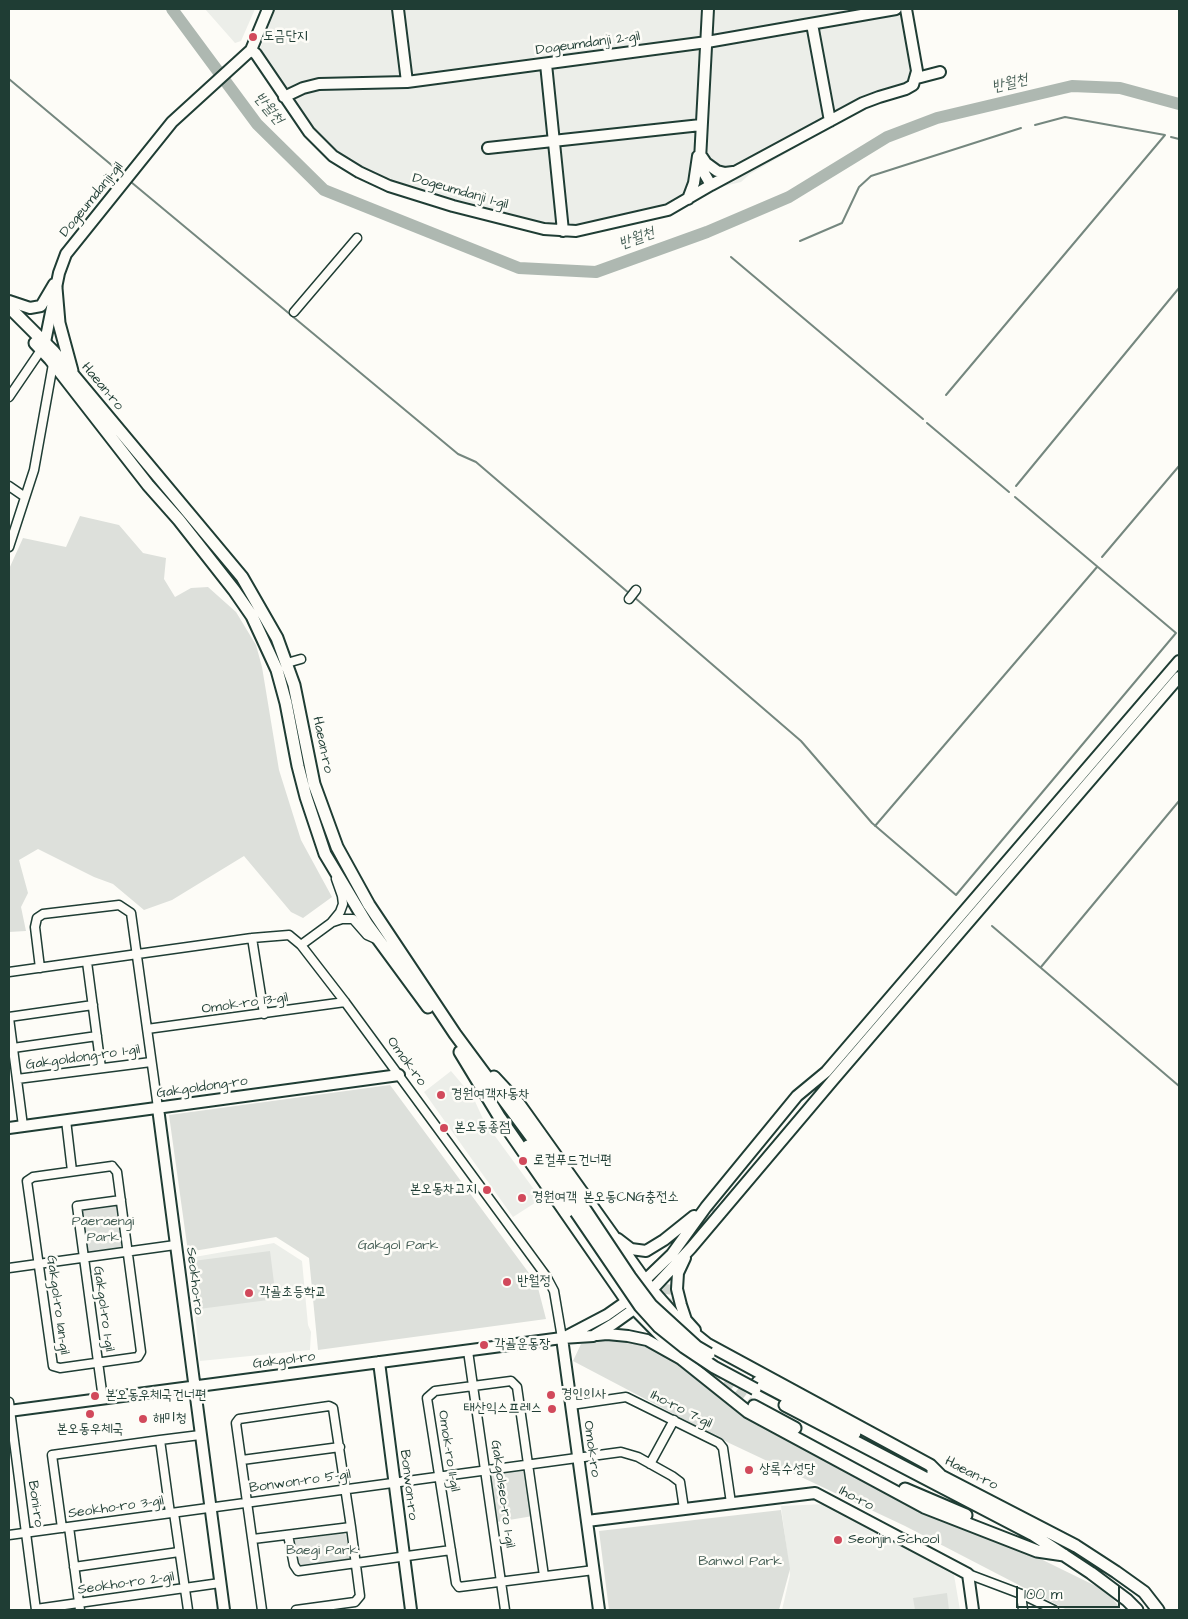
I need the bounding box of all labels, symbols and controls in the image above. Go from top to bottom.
street label: Dogeumdanji 2-gil [535,28,641,60]
place label: 도금단지 [263,29,308,45]
marker: 도금단지 [247,31,259,43]
water label: 반월천 [990,71,1030,97]
water label: 반월천 [249,89,287,129]
street label: Dogeumdanji-gil [57,159,127,241]
street label: Dogeumdanji 1-gil [410,170,510,214]
water label: 반월천 [617,224,657,254]
street label: Haean-ro [77,360,127,414]
street label: Haean-ro [308,715,336,775]
street label: Omok-ro 13-gil [201,990,289,1018]
street label: Omok-ro [383,1034,429,1090]
street label: Gakgoldong-ro 1-gil [25,1042,141,1074]
street label: Gakgoldong-ro [155,1073,249,1103]
place label: 경원여객자동차 [451,1087,530,1103]
marker: 경원여객자동차 [435,1089,447,1101]
place label: 본오동종점 [454,1120,510,1136]
marker: 본오동종점 [438,1122,450,1134]
place label: 로컬푸드건너편 [533,1153,612,1169]
marker: 로컬푸드건너편 [517,1155,529,1167]
place label: 본오동차고지 [409,1182,477,1198]
marker: 본오동차고지 [481,1184,493,1196]
place label: 경원여객 본오동CNG충전소 [532,1190,679,1206]
marker: 경원여객 본오동CNG충전소 [516,1192,528,1204]
park label: Paeraengi Park [72,1214,134,1246]
park label: Gakgol Park [358,1238,438,1254]
street label: Seokho-ro [182,1246,206,1316]
street label: Gakgol-ro 1an-gil [42,1254,72,1356]
street label: Gakgol-ro 1-gil [89,1265,117,1353]
place label: 반월정 [517,1274,551,1290]
marker: 반월정 [501,1276,513,1288]
place label: 각골초등학교 [259,1285,327,1301]
marker: 각골초등학교 [243,1287,255,1299]
place label: 각골운동장 [494,1337,550,1353]
marker: 각골운동장 [478,1339,490,1351]
street label: Gakgol-ro [252,1349,316,1373]
place label: 경인이사 [561,1387,606,1403]
street label: Iho-ro 7-gil [647,1387,715,1433]
place label: 본오동우체국건너편 [105,1388,206,1404]
marker: 경인이사 [545,1389,557,1401]
marker: 본오동우체국건너편 [89,1390,101,1402]
place label: 태산익스프레스 [463,1401,542,1417]
marker: 태산익스프레스 [546,1403,558,1415]
marker: 본오동우체국 [84,1408,96,1420]
street label: Omok-ro 11-gil [433,1409,463,1493]
place label: 해미청 [153,1411,187,1427]
marker: 해미청 [137,1413,149,1425]
street label: Omok-ro [579,1420,603,1478]
place label: 본오동우체국 [56,1422,124,1438]
street label: Gakgolseo-ro 1-gil [486,1439,518,1549]
street label: Bonwon-ro [395,1449,421,1521]
street label: Haean-ro [942,1454,1000,1494]
place label: 상록수성당 [759,1462,815,1478]
marker: 상록수성당 [743,1464,755,1476]
street label: Bonwon-ro 5-gil [248,1467,352,1497]
street label: Boni-ro [23,1480,47,1528]
street label: Iho-ro [836,1483,876,1515]
street label: Seokho-ro 3-gil [67,1493,165,1523]
place label: Seonjin School [848,1532,939,1548]
marker: Seonjin School [832,1534,844,1546]
park label: Baegi Park [286,1543,358,1559]
park label: Banwol Park [698,1554,782,1570]
street label: Seokho-ro 2-gil [77,1569,175,1599]
scale bar [1018,1576,1122,1608]
text: 100 m [1024,1584,1063,1605]

